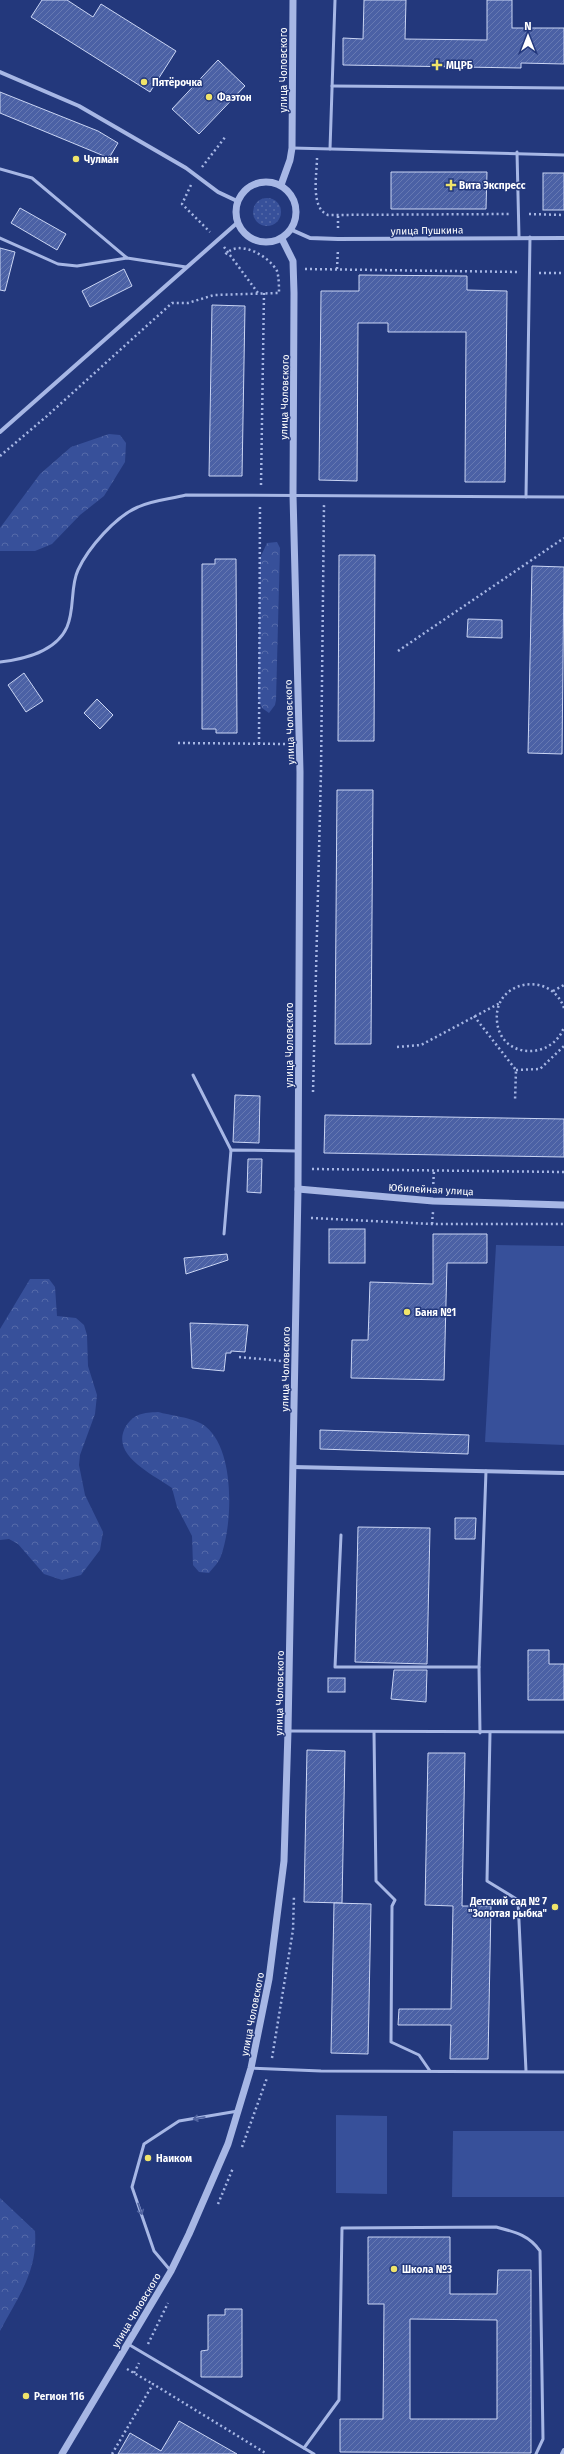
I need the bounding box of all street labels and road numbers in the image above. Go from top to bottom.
street label: улица Чоловского [278,27,290,113]
street label: улица Пушкина [391,224,463,238]
street label: улица Чоловского [278,354,292,440]
street label: улица Чоловского [283,679,297,765]
street label: улица Чоловского [284,1002,296,1088]
street label: Юбилейная улица [388,1182,474,1198]
street label: улица Чоловского [279,1326,293,1412]
street label: улица Чоловского [273,1650,287,1736]
street label: улица Чоловского [239,1971,267,2057]
street label: улица Чоловского [110,2271,164,2350]

